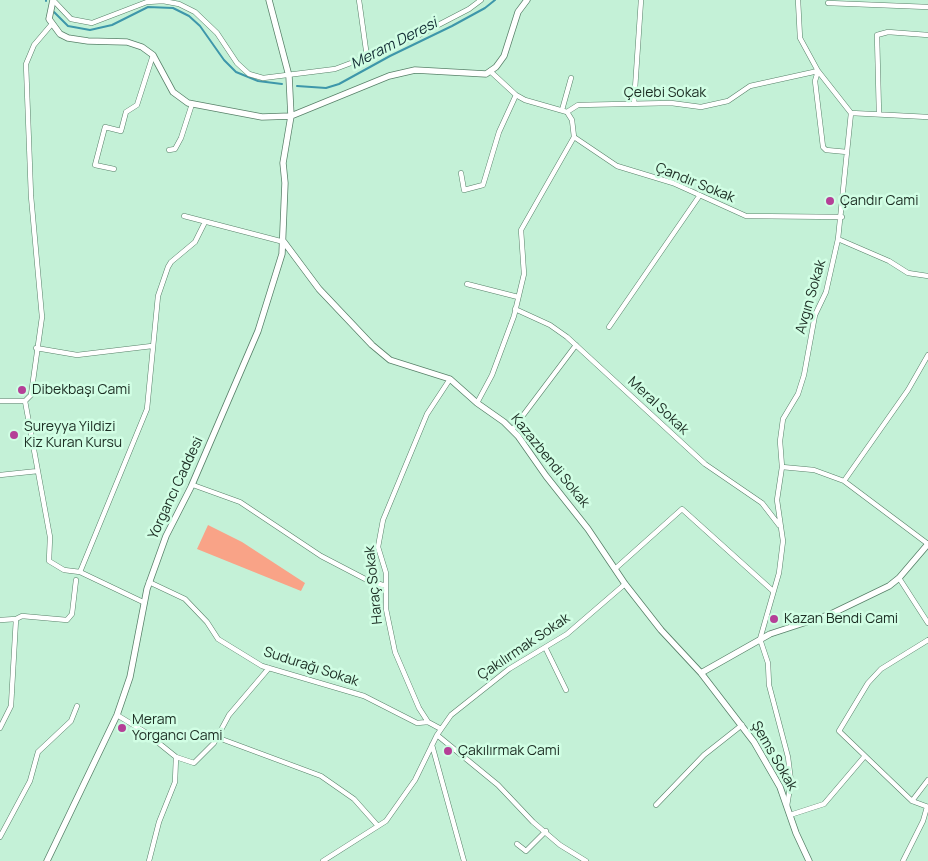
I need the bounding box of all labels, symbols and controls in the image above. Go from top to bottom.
water label: Meram Deresi [348,14,440,74]
street label: Çelebi Sokak [624,85,706,101]
street label: Çandır Sokak [653,159,737,207]
place label: Çandır Cami [840,193,918,209]
marker: Çandır Cami [824,195,836,207]
street label: Avgın Sokak [792,258,830,336]
street label: Meral Sokak [624,374,692,438]
place label: Dibekbaşı Cami [32,382,131,398]
marker: Dibekbaşı Cami [16,384,28,396]
street label: Kazazbendi Sokak [507,411,593,511]
place label: Sureyya Yildizi Kiz Kuran Kursu [24,419,122,452]
marker: Sureyya Yildizi Kiz Kuran Kursu [8,429,20,441]
street label: Yorgancı Caddesi [145,434,207,542]
street label: Haraç Sokak [362,545,386,625]
street label: Çakılırmak Sokak [475,610,573,684]
place label: Kazan Bendi Cami [784,611,898,627]
marker: Kazan Bendi Cami [768,613,780,625]
street label: Sudurağı Sokak [261,644,361,690]
place label: Meram Yorgancı Cami [132,712,223,744]
street label: Şems Sokak [747,718,801,794]
marker: Meram Yorgancı Cami [116,722,128,734]
place label: Çakılırmak Cami [458,743,560,759]
marker: Çakılırmak Cami [442,745,454,757]

